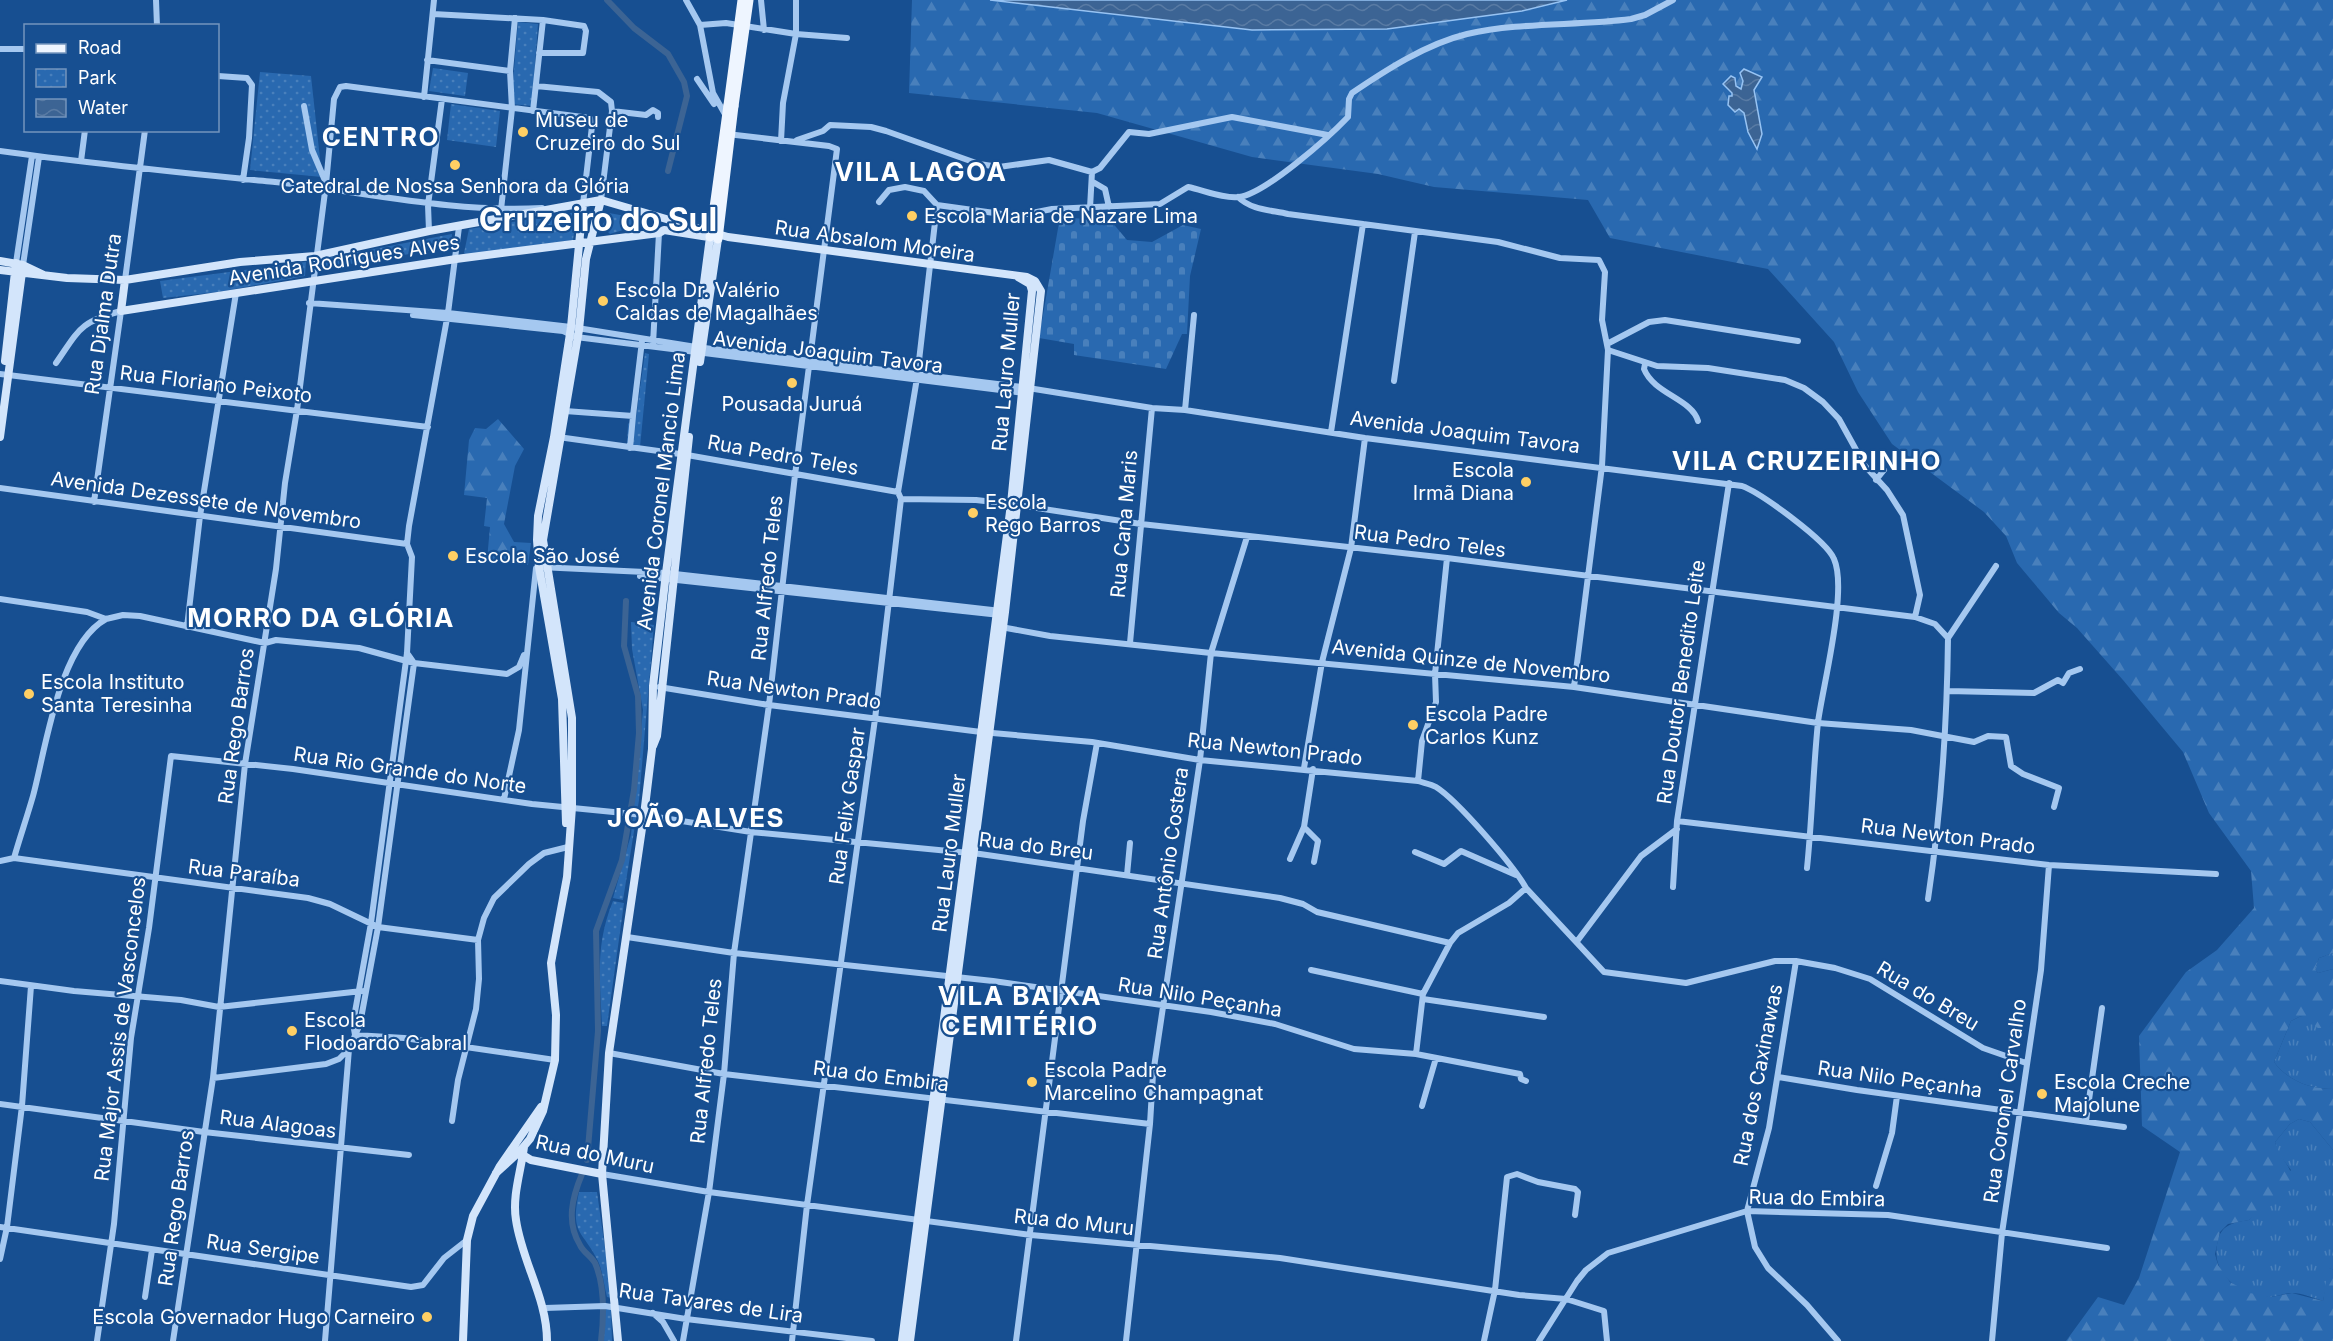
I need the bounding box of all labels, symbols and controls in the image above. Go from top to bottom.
legend [24,24,219,132]
text: Road [78,37,121,58]
text: Park [78,67,117,88]
text: Water [78,97,128,118]
place label: Museu de Cruzeiro do Sul [535,108,680,155]
district label: CENTRO [322,121,440,152]
marker: Museu de Cruzeiro do Sul [516,125,530,139]
district label: VILA LAGOA [835,156,1007,187]
marker: Catedral de Nossa Senhora da Glória [448,158,462,172]
place label: Catedral de Nossa Senhora da Glória [280,174,630,198]
district label: Cruzeiro do Sul [479,200,717,239]
place label: Escola Maria de Nazare Lima [924,204,1198,228]
marker: Escola Maria de Nazare Lima [905,209,919,223]
street label: Rua Absalom Moreira [773,215,977,267]
street label: Avenida Rodrigues Alves [227,230,461,290]
street label: Rua Djalma Dutra [80,232,126,396]
place label: Escola Dr. Valério Caldas de Magalhães [615,278,818,325]
street label: Rua Lauro Muller [987,291,1025,453]
marker: Escola Dr. Valério Caldas de Magalhães [596,294,610,308]
street label: Avenida Joaquim Tavora [712,326,944,378]
street label: Avenida Coronel Mancio Lima [632,350,690,632]
street label: Rua Floriano Peixoto [119,360,313,408]
marker: Pousada Juruá [785,376,799,390]
place label: Pousada Juruá [721,392,863,416]
street label: Avenida Joaquim Tavora [1349,406,1581,458]
street label: Rua Pedro Teles [706,430,860,480]
district label: VILA CRUZEIRINHO [1672,445,1942,476]
street label: Rua Cana Maris [1106,449,1142,599]
place label: Escola Irmã Diana [1413,458,1514,505]
street label: Avenida Dezessete de Novembro [49,466,363,534]
marker: Escola Irmã Diana [1519,475,1533,489]
place label: Escola Rego Barros [985,490,1101,537]
street label: Rua Alfredo Teles [746,494,788,662]
marker: Escola Rego Barros [966,506,980,520]
street label: Rua Pedro Teles [1353,520,1507,562]
place label: Escola São José [465,544,620,568]
marker: Escola São José [446,549,460,563]
street label: Rua Doutor Benedito Leite [1652,558,1710,806]
district label: MORRO DA GLÓRIA [187,602,455,633]
street label: Avenida Quinze de Novembro [1330,634,1612,688]
street label: Rua Rego Barros [213,646,259,806]
street label: Rua Newton Prado [705,666,883,714]
place label: Escola Instituto Santa Teresinha [41,670,193,717]
marker: Escola Instituto Santa Teresinha [22,687,36,701]
place label: Escola Padre Carlos Kunz [1425,702,1548,749]
marker: Escola Padre Carlos Kunz [1406,718,1420,732]
street label: Rua Felix Gaspar [824,725,870,886]
street label: Rua Newton Prado [1186,728,1364,770]
street label: Rua Rio Grande do Norte [292,742,528,798]
street label: Rua Antônio Costera [1143,765,1193,961]
street label: Rua Lauro Muller [927,772,971,934]
district label: JOÃO ALVES [607,802,785,833]
street label: Rua Newton Prado [1859,813,2037,859]
street label: Rua do Breu [977,827,1095,865]
street label: Rua Paraíba [187,854,301,892]
street label: Rua Major Assis de Vasconcelos [89,875,151,1183]
street label: Rua do Breu [1872,956,1984,1036]
street label: Rua Nilo Peçanha [1116,972,1284,1022]
street label: Rua Alfredo Teles [685,977,727,1145]
district label: VILA BAIXA CEMITÉRIO [938,980,1102,1041]
street label: Rua dos Caxinawas [1729,982,1787,1168]
street label: Rua Coronel Carvalho [1979,997,2031,1205]
place label: Escola Flodoardo Cabral [304,1008,467,1055]
marker: Escola Flodoardo Cabral [285,1024,299,1038]
street label: Rua do Embira [812,1056,950,1096]
street label: Rua Nilo Peçanha [1816,1056,1984,1102]
place label: Escola Padre Marcelino Champagnat [1044,1058,1264,1105]
place label: Escola Creche Majolune [2054,1070,2190,1117]
marker: Escola Padre Marcelino Champagnat [1025,1075,1039,1089]
marker: Escola Creche Majolune [2035,1087,2049,1101]
street label: Rua Alagoas [218,1105,338,1143]
street label: Rua Rego Barros [153,1128,199,1288]
street label: Rua do Muru [533,1130,657,1178]
street label: Rua do Embira [1748,1185,1886,1211]
street label: Rua do Muru [1013,1204,1135,1240]
street label: Rua Sergipe [205,1229,321,1269]
street label: Rua Tavares de Lira [617,1278,805,1328]
place label: Escola Governador Hugo Carneiro [92,1305,415,1329]
marker: Escola Governador Hugo Carneiro [420,1310,434,1324]

